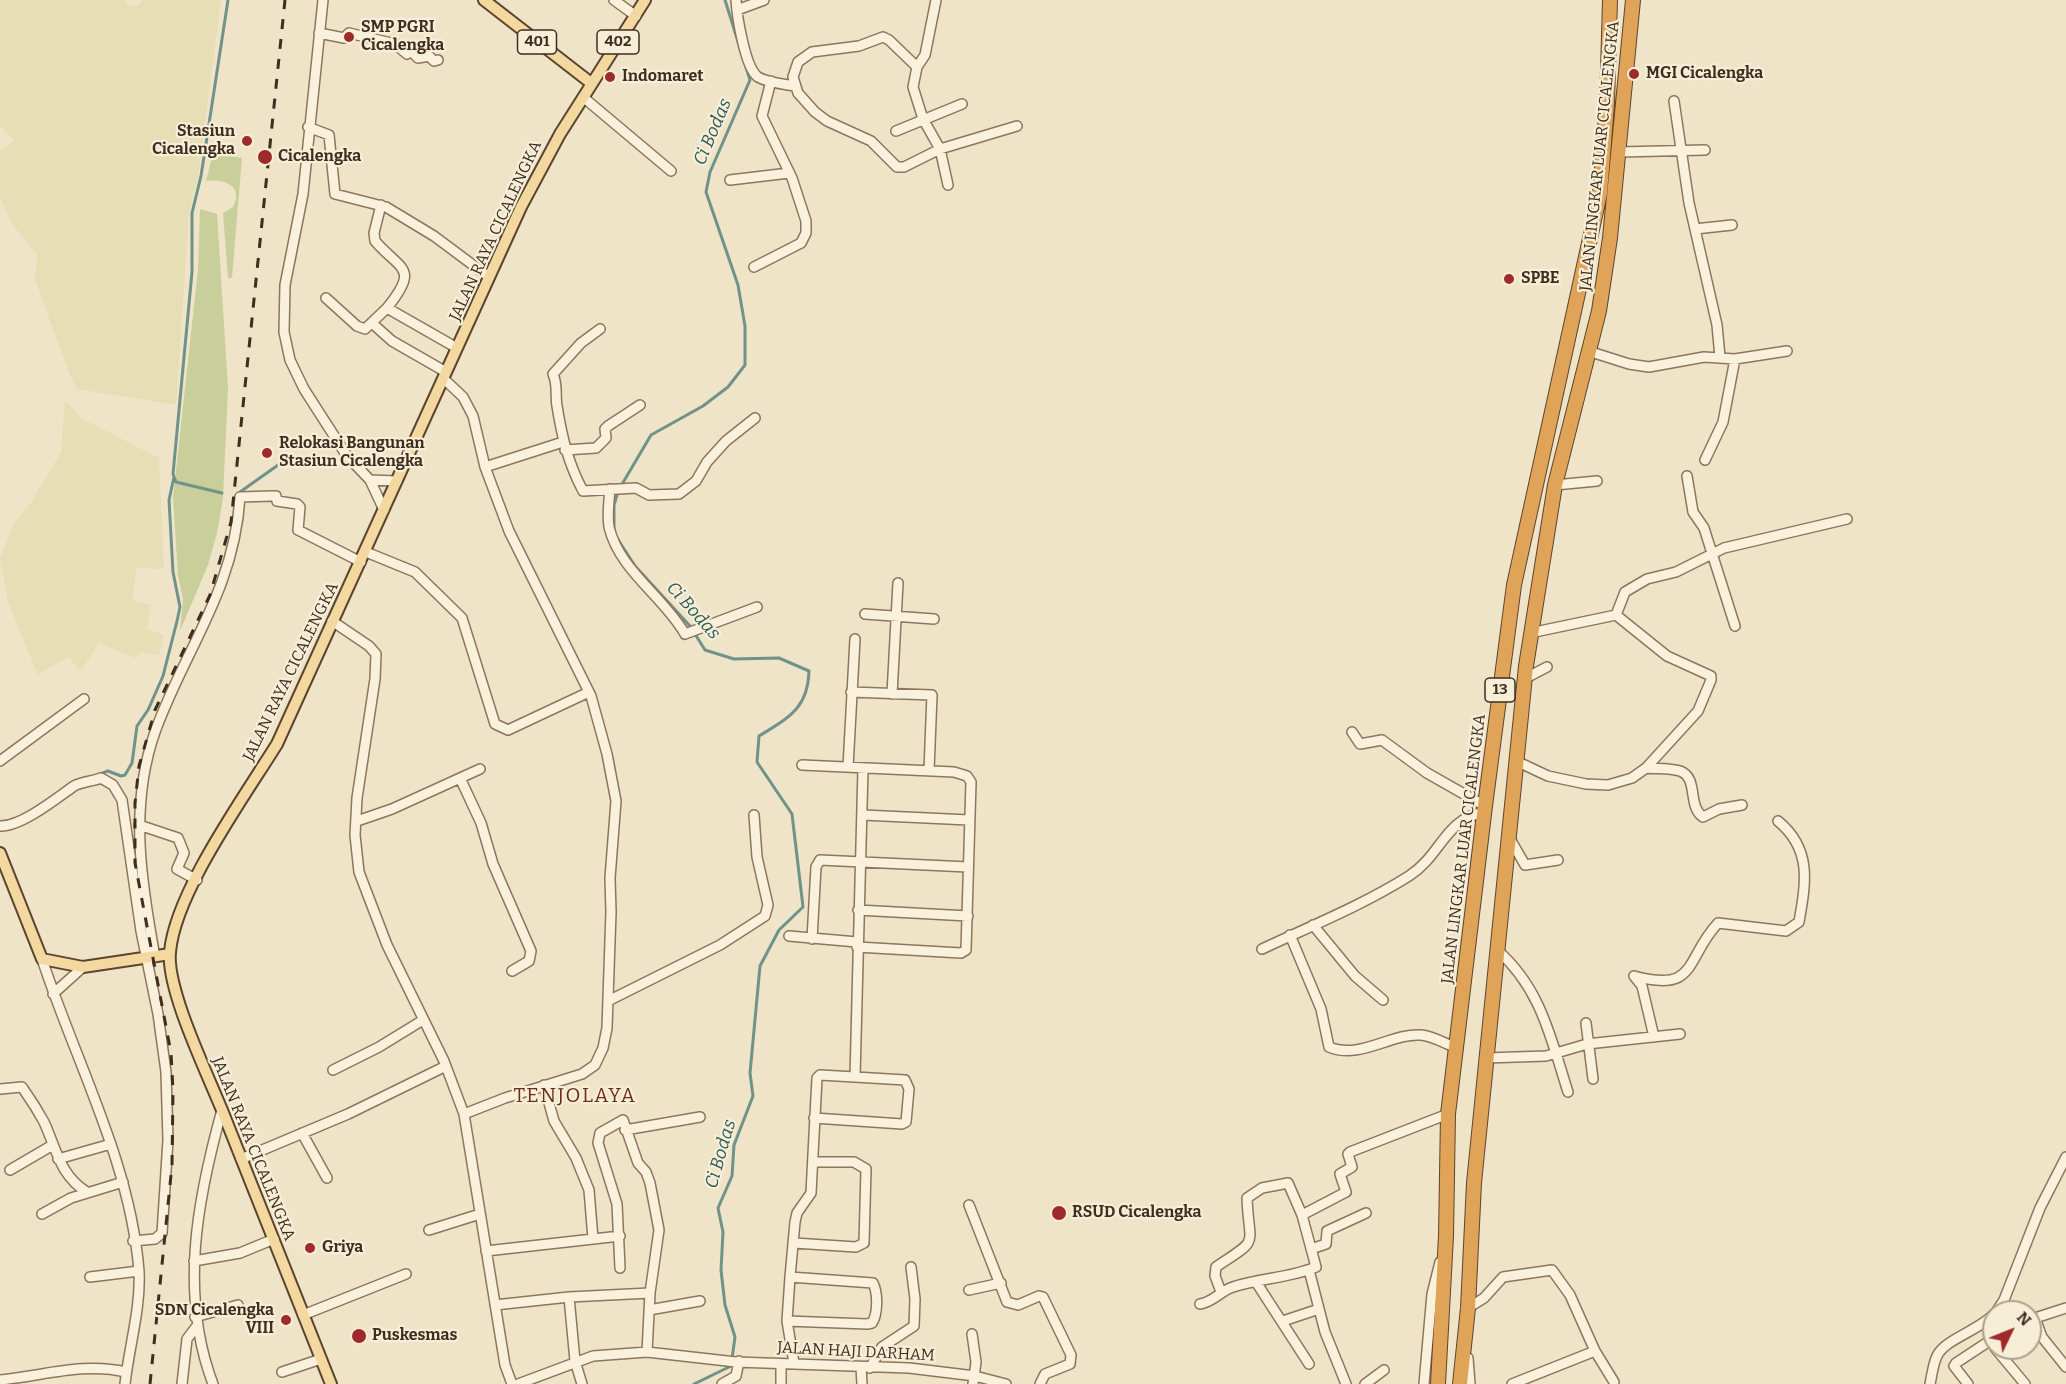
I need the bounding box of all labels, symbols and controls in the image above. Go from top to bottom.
place label: SMP PGRI Cicalengka [361,18,444,56]
street label: JALAN LINGKAR LUAR CICALENGKA [1576,20,1624,292]
marker: SMP PGRI Cicalengka [342,30,356,44]
road number: 401 [518,30,556,54]
road number: 402 [597,30,639,54]
place label: MGI Cicalengka [1646,64,1763,84]
place label: Indomaret [622,67,704,87]
marker: MGI Cicalengka [1627,67,1641,81]
marker: Indomaret [603,70,617,84]
water label: Ci Bodas [689,95,737,169]
place label: Stasiun Cicalengka [152,122,235,160]
marker: Stasiun Cicalengka [240,134,254,148]
street label: JALAN RAYA CICALENGKA [446,138,546,324]
place label: Cicalengka [278,147,361,167]
marker: Cicalengka [256,148,274,166]
place label: SPBE [1521,269,1560,289]
marker: SPBE [1502,272,1516,286]
place label: Relokasi Bangunan Stasiun Cicalengka [279,434,425,472]
marker: Relokasi Bangunan Stasiun Cicalengka [260,446,274,460]
water label: Ci Bodas [661,578,725,644]
street label: JALAN RAYA CICALENGKA [239,579,343,765]
road number: 13 [1485,678,1515,702]
street label: JALAN LINGKAR LUAR CICALENGKA [1438,713,1490,985]
street label: JALAN RAYA CICALENGKA [207,1054,299,1244]
district label: TENJOLAYA [513,1084,637,1108]
water label: Ci Bodas [701,1117,741,1191]
place label: RSUD Cicalengka [1072,1203,1201,1223]
marker: RSUD Cicalengka [1050,1204,1068,1222]
place label: Griya [322,1238,363,1258]
marker: Griya [303,1241,317,1255]
north arrow [1982,1300,2042,1360]
place label: SDN Cicalengka VIII [155,1301,274,1339]
text: N [2013,1308,2035,1330]
marker: SDN Cicalengka VIII [279,1313,293,1327]
place label: Puskesmas [372,1326,457,1346]
marker: Puskesmas [350,1327,368,1345]
street label: JALAN HAJI DARHAM [777,1338,935,1366]

